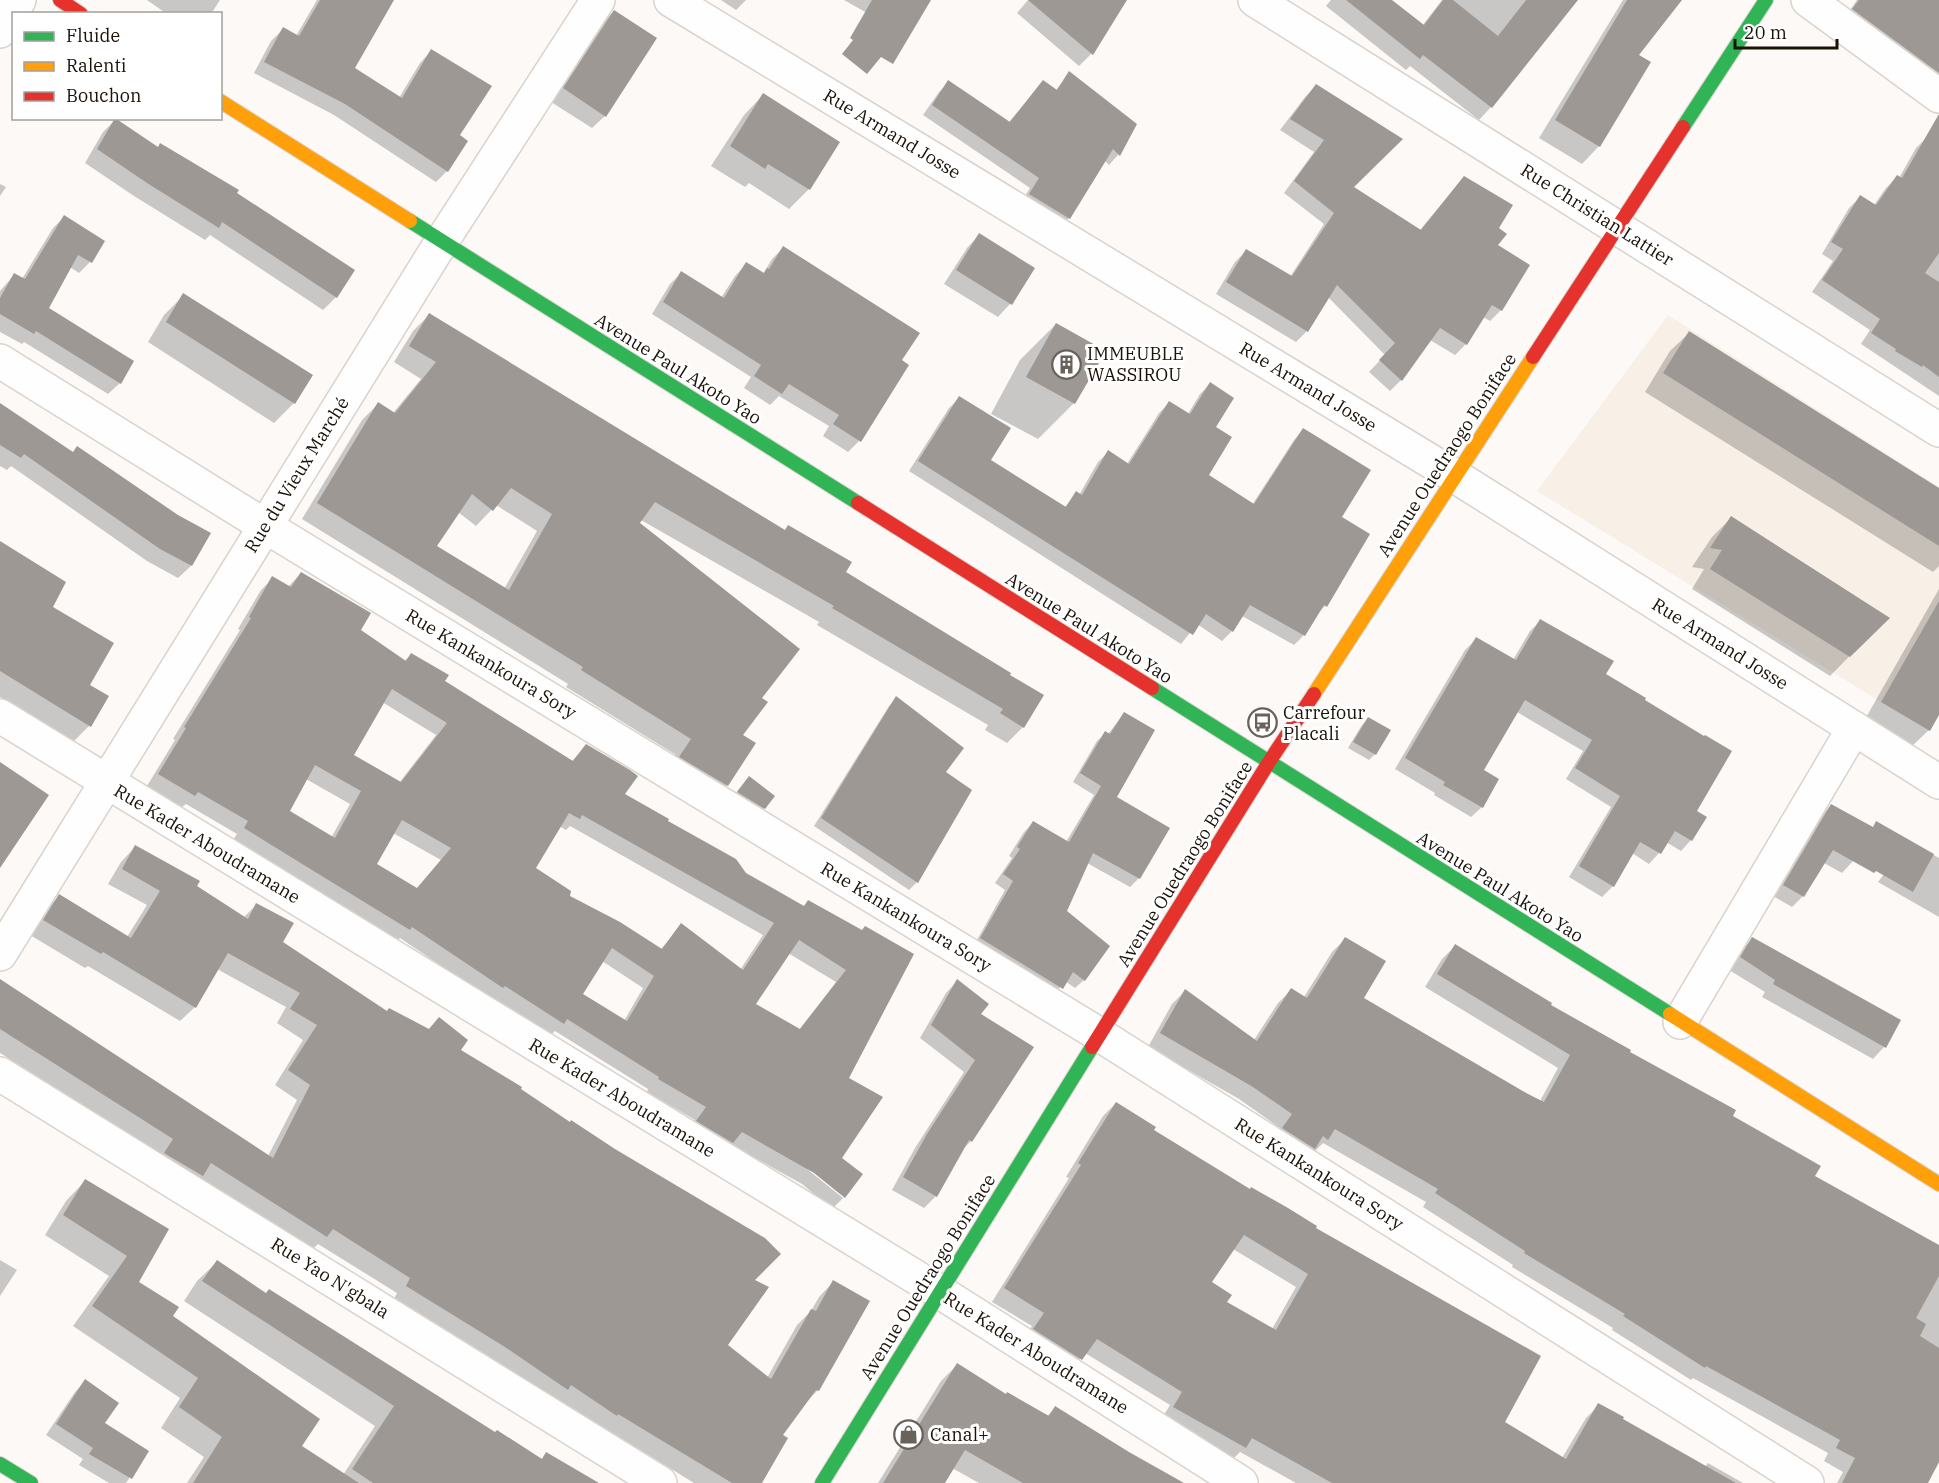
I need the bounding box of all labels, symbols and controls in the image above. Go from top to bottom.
legend [12,12,222,120]
scale bar [1735,12,1837,50]
text: 20 m [1744,21,1787,44]
text: Fluide [66,24,120,47]
text: Ralenti [66,54,127,77]
street label: Rue Armand Josse [819,83,965,184]
text: Bouchon [66,84,142,107]
street label: Rue Christian Lattier [1517,158,1678,271]
street label: Avenue Paul Akoto Yao [591,308,766,429]
street label: Rue Armand Josse [1235,336,1381,437]
place label: IMMEUBLE WASSIROU [1087,342,1184,386]
building icon: IMMEUBLE WASSIROU [1050,348,1082,380]
street label: Avenue Ouedraogo Boniface [1372,349,1521,561]
street label: Rue du Vieux Marché [239,393,354,557]
street label: Avenue Paul Akoto Yao [1002,567,1177,688]
street label: Rue Armand Josse [1648,592,1793,695]
street label: Rue Kankankoura Sory [402,604,581,724]
place label: Carrefour Placali [1283,701,1365,745]
bus stop icon: Carrefour Placali [1246,707,1278,739]
street label: Avenue Ouedraogo Boniface [1112,757,1257,971]
street label: Rue Kader Aboudramane [110,779,305,908]
street label: Avenue Paul Akoto Yao [1413,826,1588,947]
street label: Rue Kankankoura Sory [817,857,996,977]
street label: Rue Kader Aboudramane [525,1033,720,1162]
street label: Rue Kankankoura Sory [1230,1112,1408,1235]
street label: Avenue Ouedraogo Boniface [855,1170,1000,1384]
street label: Rue Yao N'gbala [267,1232,394,1323]
street label: Rue Kader Aboudramane [940,1286,1133,1419]
shop icon: Canal+ [893,1419,925,1451]
place label: Canal+ [930,1423,989,1446]

